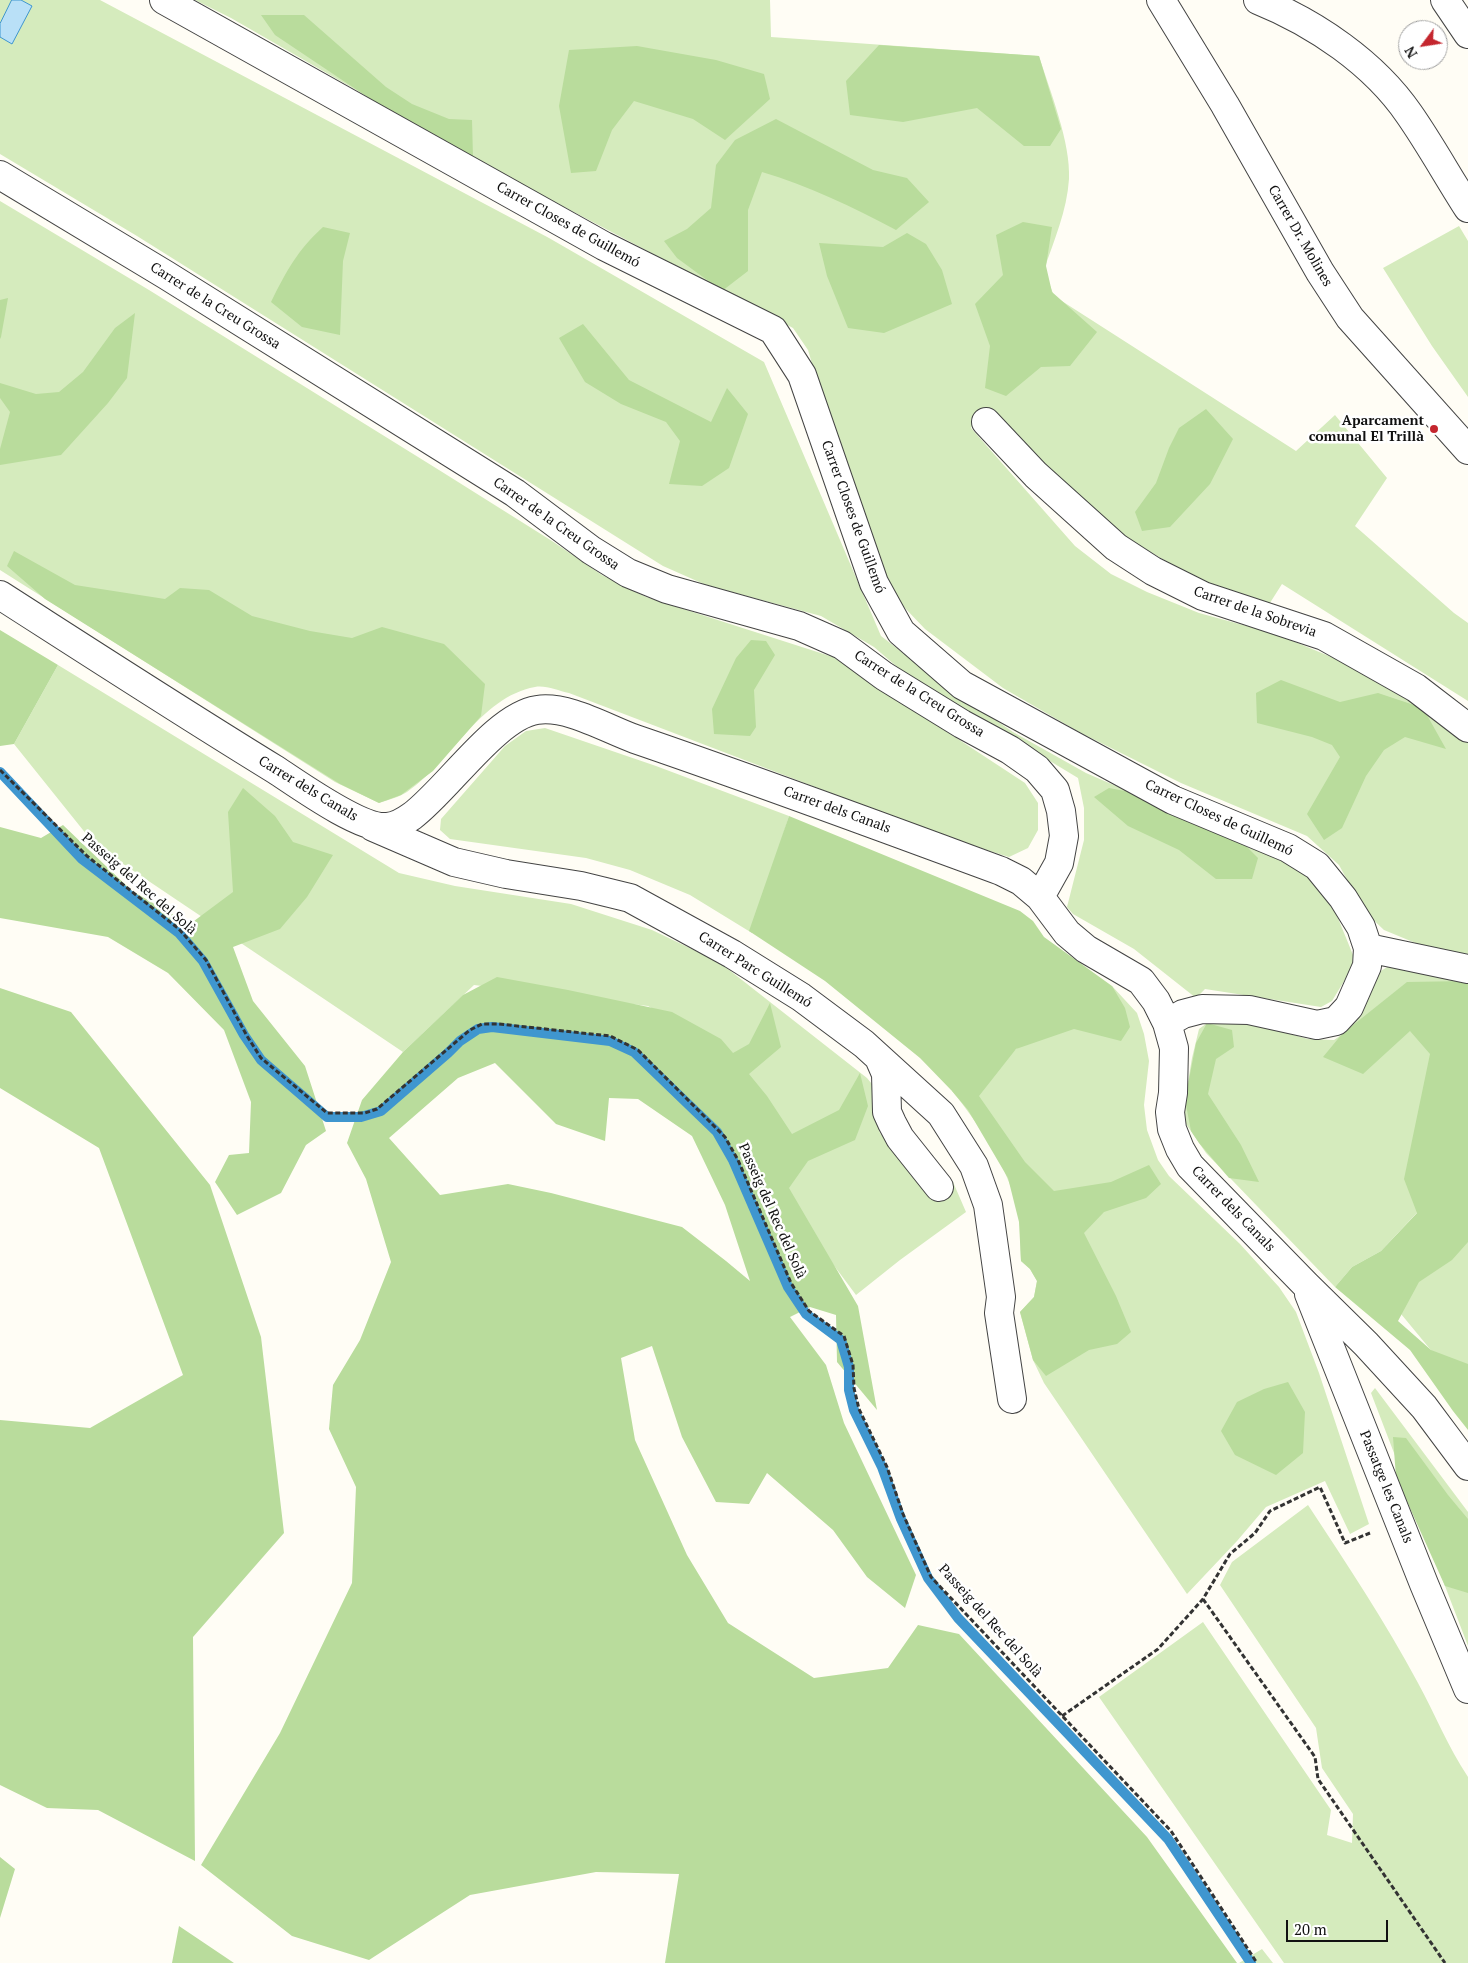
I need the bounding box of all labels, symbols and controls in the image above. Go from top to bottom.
north arrow [1398,20,1448,70]
text: N [1400,43,1421,62]
street label: Carrer Closes de Guillemó [493,178,643,272]
street label: Carrer Dr. Molines [1264,182,1336,290]
street label: Carrer de la Creu Grossa [147,259,283,353]
place label: Aparcament comunal El Trillà [1309,413,1424,446]
marker: Aparcament comunal El Trillà [1428,423,1440,435]
street label: Carrer Closes de Guillemó [817,438,889,596]
street label: Carrer de la Creu Grossa [490,474,622,574]
street label: Carrer de la Sobrevia [1191,583,1319,641]
street label: Carrer de la Creu Grossa [851,647,987,741]
street label: Carrer dels Canals [255,753,361,825]
street label: Carrer Closes de Guillemó [1142,776,1296,860]
street label: Carrer dels Canals [781,783,893,837]
street label: Passeig del Rec del Solà [78,830,200,938]
street label: Carrer Parc Guillemó [695,928,815,1012]
street label: Passeig del Rec del Solà [735,1141,809,1281]
street label: Carrer dels Canals [1188,1163,1278,1255]
street label: Passatge les Canals [1356,1428,1416,1546]
street label: Passeig del Rec del Solà [935,1561,1045,1681]
scale bar [1288,1910,1390,1942]
text: 20 m [1294,1919,1327,1939]

